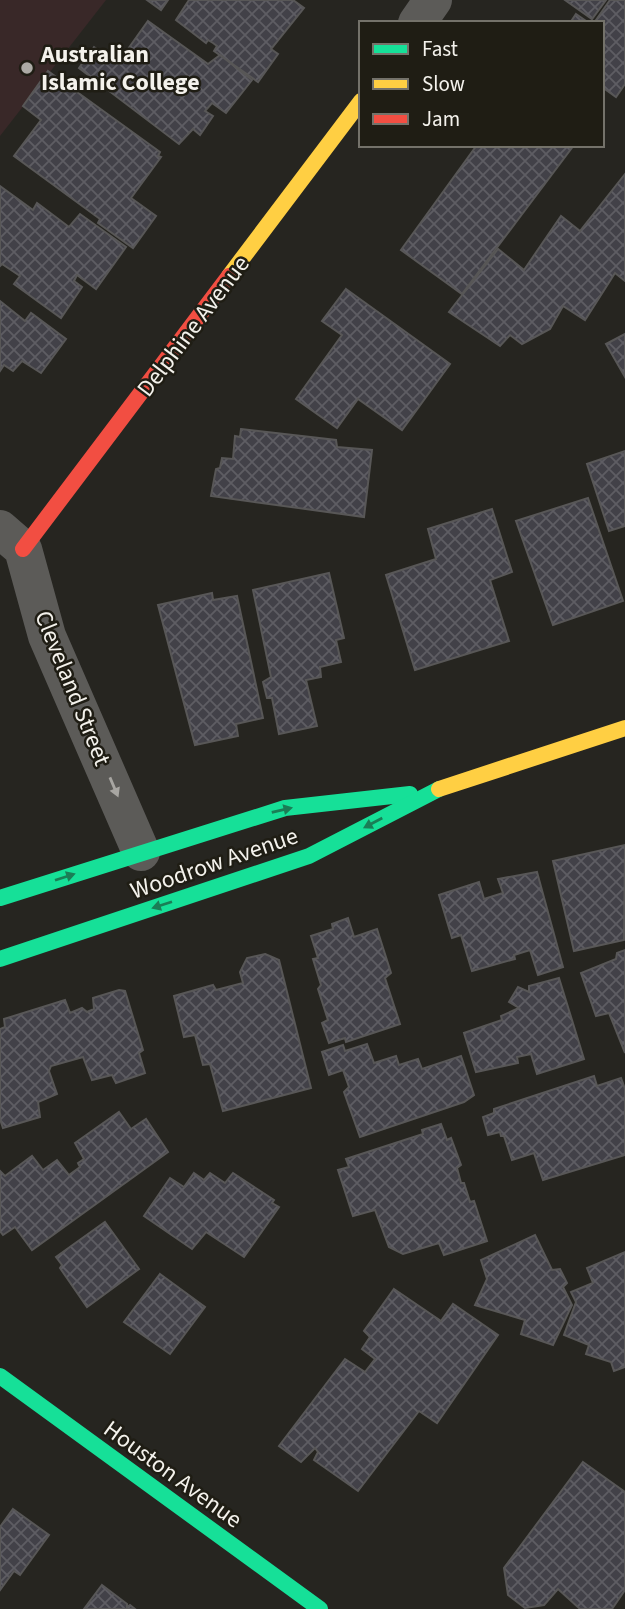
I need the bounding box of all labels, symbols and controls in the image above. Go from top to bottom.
legend [359,21,604,147]
text: Fast [422,34,458,64]
place label: Australian Islamic College [40,37,200,100]
marker: Australian Islamic College [19,60,35,76]
text: Slow [422,69,465,99]
text: Jam [422,104,460,134]
street label: Delphine Avenue [129,248,258,404]
street label: Cleveland Street [26,605,120,771]
one-way arrow [108,777,119,798]
one-way arrow [271,804,293,815]
one-way arrow [363,816,383,828]
street label: Woodrow Avenue [126,818,303,909]
one-way arrow [55,871,76,882]
one-way arrow [151,900,172,911]
street label: Houston Avenue [96,1412,249,1537]

